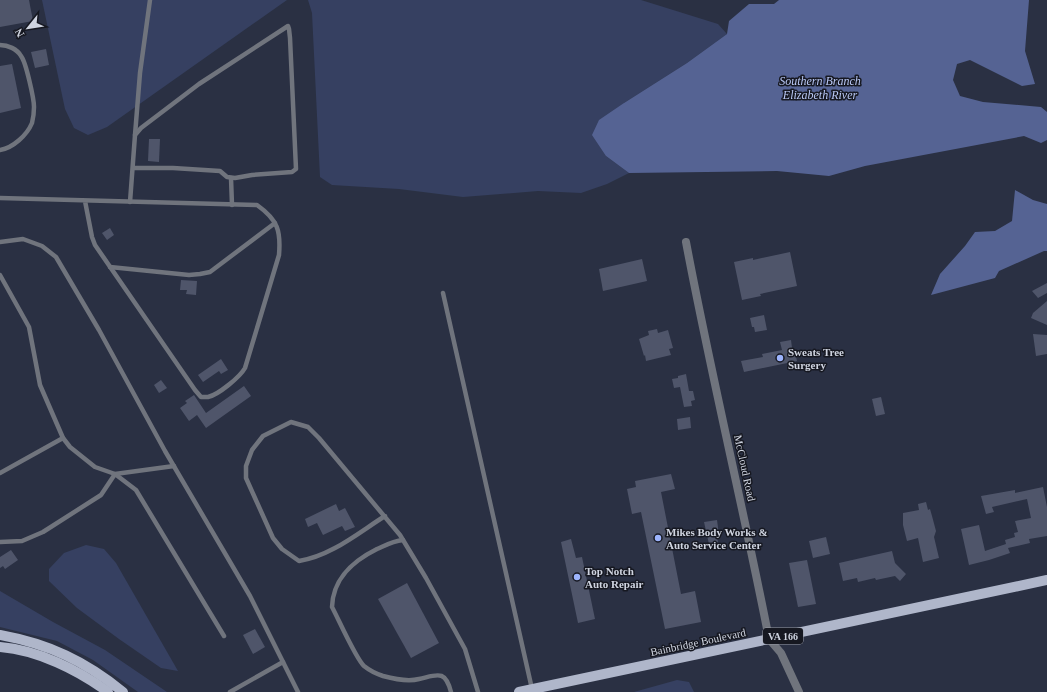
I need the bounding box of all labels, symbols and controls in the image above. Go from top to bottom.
north arrow [8,8,48,48]
text: N [12,27,27,39]
water label: Southern Branch Elizabeth River [779,74,861,102]
place label: Sweats Tree Surgery [788,346,844,371]
marker: Sweats Tree Surgery [775,353,785,363]
street label: McCloud Road [732,434,758,503]
place label: Mikes Body Works & Auto Service Center [666,526,768,551]
marker: Mikes Body Works & Auto Service Center [653,533,663,543]
place label: Top Notch Auto Repair [585,565,643,590]
marker: Top Notch Auto Repair [572,572,582,582]
street label: Bainbridge Boulevard [649,626,747,658]
road number: VA 166 [763,628,803,644]

